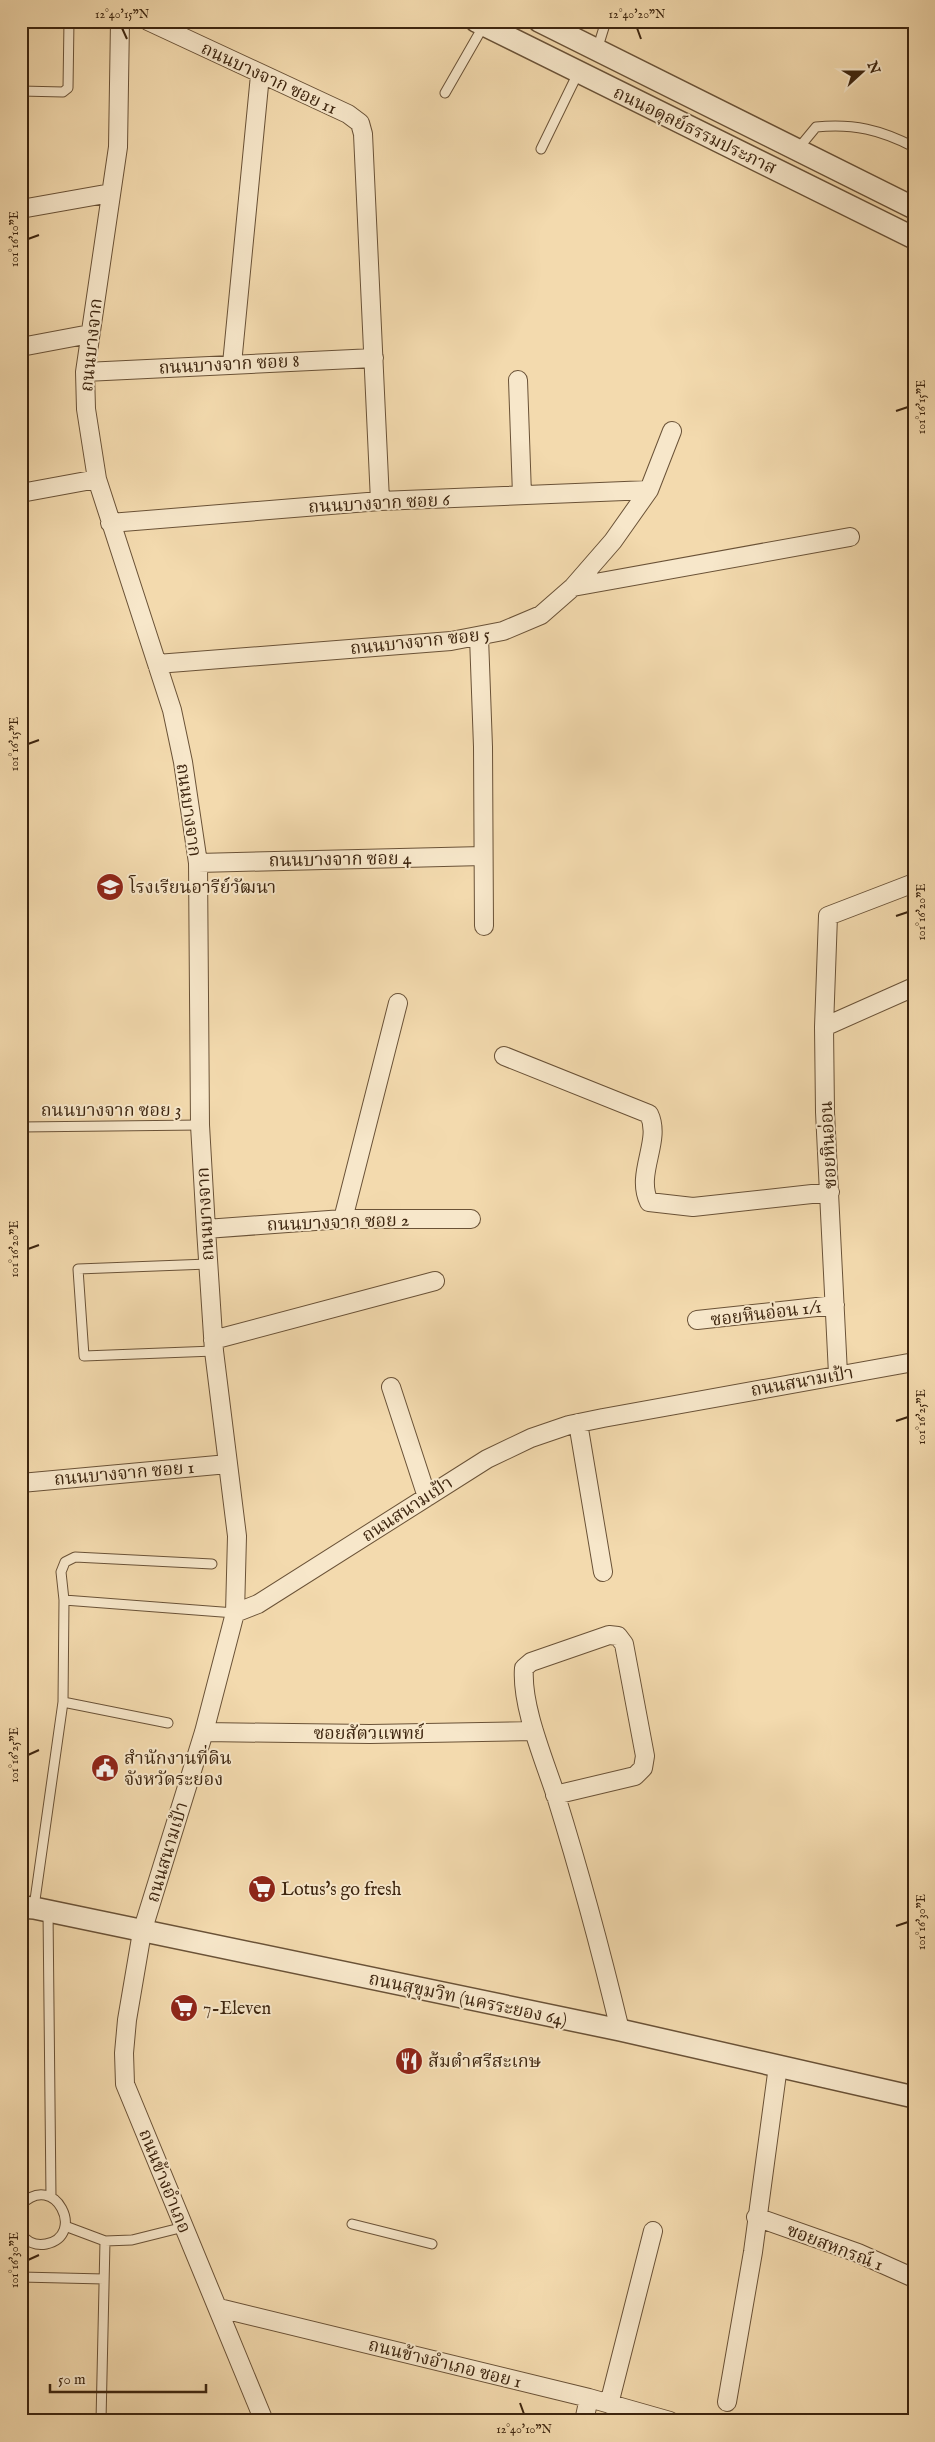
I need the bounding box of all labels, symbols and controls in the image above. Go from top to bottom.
text: 12°40'15"N [95,7,150,22]
text: 12°40'20"N [609,7,666,22]
street label: ถนนบางจาก ซอย 11 [197,38,340,121]
north arrow [838,48,888,98]
text: N [862,58,884,77]
street label: ถนนอดุลย์ธรรมประภาส [609,81,780,181]
text: 101°16'10"E [7,211,22,267]
street label: ถนนบางจาก [76,297,109,393]
street label: ถนนบางจาก ซอย 8 [158,350,300,381]
text: 101°16'15"E [914,380,929,434]
street label: ถนนบางจาก ซอย 6 [308,489,451,520]
street label: ถนนบางจาก ซอย 5 [349,624,492,661]
text: 101°16'15"E [7,717,22,771]
street label: ถนนบางจาก [170,762,205,858]
street label: ถนนบางจาก ซอย 4 [268,848,412,873]
school or university icon: โรงเรียนอารีย์วัฒนา [95,872,125,902]
place label: โรงเรียนอารีย์วัฒนา [128,874,276,900]
text: 101°16'20"E [914,883,929,941]
street label: ถนนบางจาก ซอย 3 [41,1100,181,1123]
street label: ซอยหินอ่อน [816,1100,843,1190]
street label: ถนนบางจาก [193,1166,220,1261]
street label: ถนนบางจาก ซอย 2 [266,1210,410,1237]
text: 101°16'20"E [7,1220,22,1278]
street label: ซอยหินอ่อน 1/1 [709,1296,823,1333]
street label: ถนนสนามเป้า [749,1362,855,1403]
text: 101°16'25"E [914,1389,929,1445]
street label: ถนนบางจาก ซอย 1 [53,1457,195,1492]
street label: ถนนสนามเป้า [358,1472,458,1548]
street label: ซอยสัตวแพทย์ [313,1722,425,1746]
text: 101°16'25"E [7,1727,22,1783]
place label: สำนักงานที่ดิน จังหวัดระยอง [124,1744,232,1792]
public building icon: สำนักงานที่ดิน จังหวัดระยอง [90,1753,120,1783]
street label: ถนนสนามเป้า [142,1799,195,1906]
supermarket icon: Lotus's go fresh [247,1874,277,1904]
place label: Lotus's go fresh [281,1879,402,1902]
text: 101°16'30"E [914,1894,929,1950]
street label: ถนนสุขุมวิท (นครระยอง 64) [366,1968,569,2033]
supermarket icon: 7-Eleven [169,1993,199,2023]
place label: 7-Eleven [203,1998,272,2021]
restaurant icon: ส้มตำศรีสะเกษ [394,2046,424,2076]
place label: ส้มตำศรีสะเกษ [428,2051,542,2074]
street label: ถนนข้างอำเภอ [132,2126,195,2237]
street label: ซอยสหกรณ์ 1 [783,2219,886,2277]
text: 101°16'30"E [7,2232,22,2288]
street label: ถนนข้างอำเภอ ซอย 1 [366,2334,524,2395]
scale bar [50,2362,206,2394]
text: 50 m [58,2370,86,2389]
text: 12°40'10"N [496,2422,552,2437]

